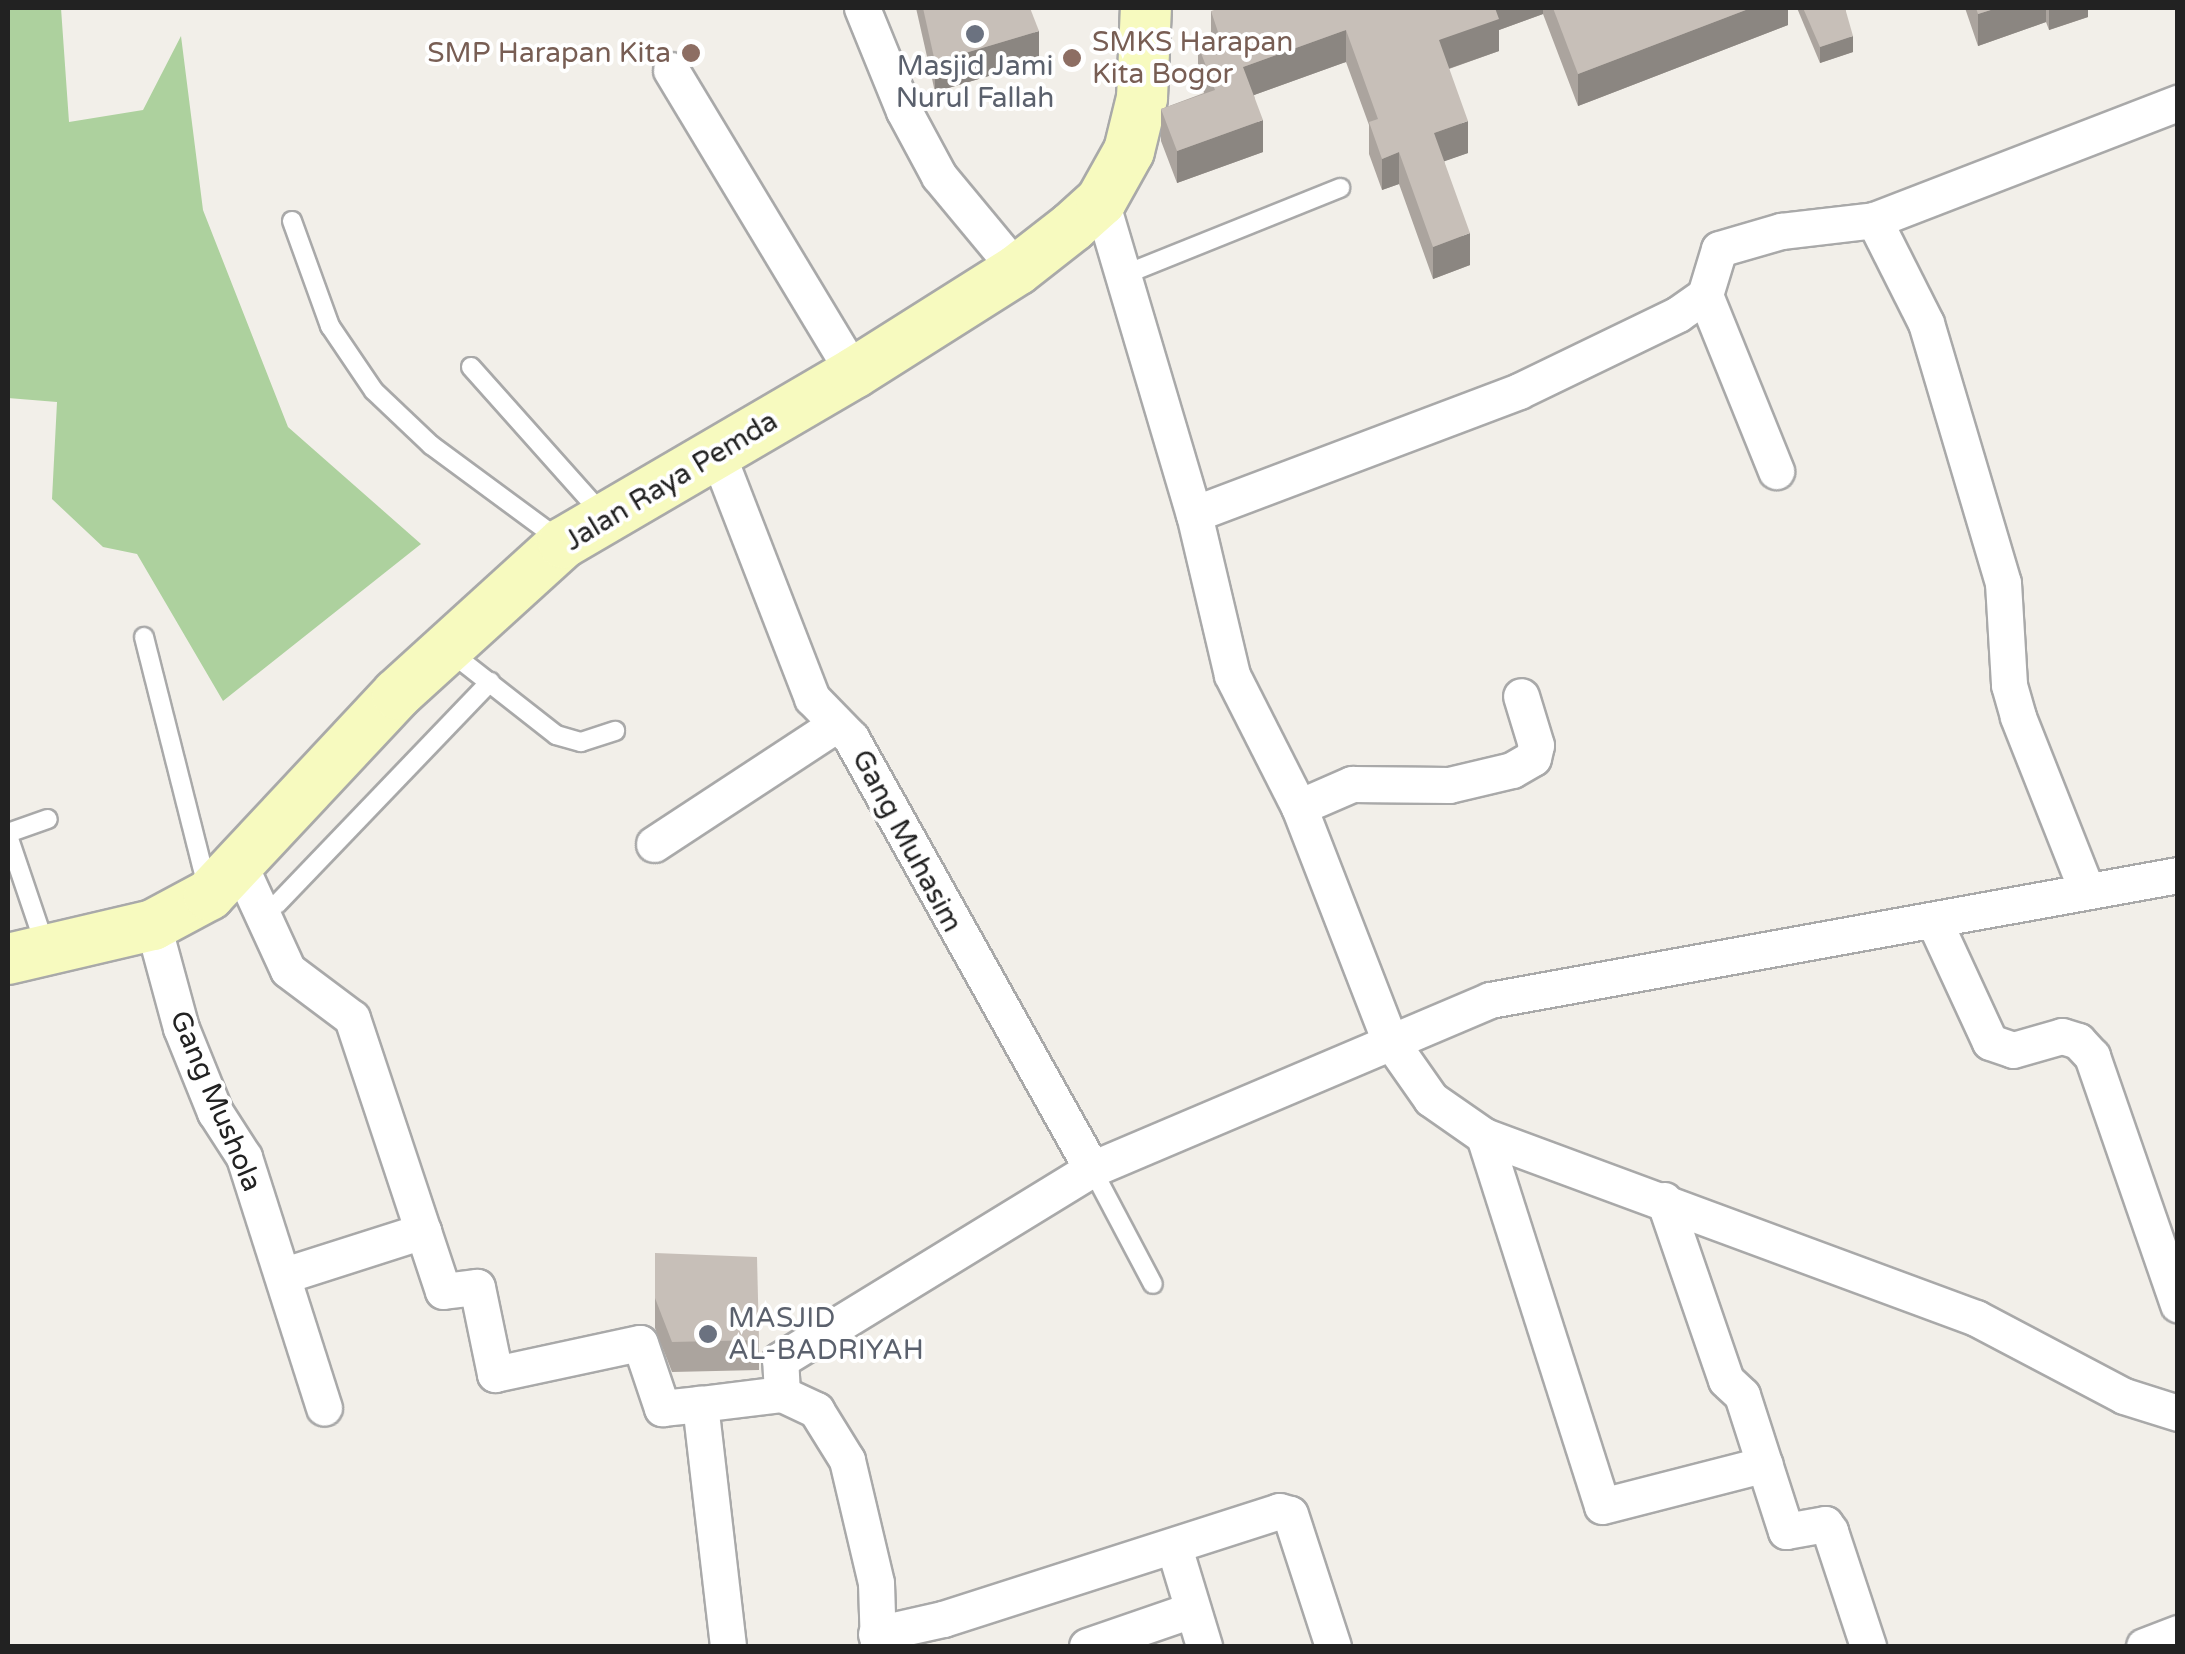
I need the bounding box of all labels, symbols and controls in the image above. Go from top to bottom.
marker: Masjid Jami Nurul Fallah [964,23,986,45]
place label: SMKS Harapan Kita Bogor [1092,25,1293,91]
place label: SMP Harapan Kita [427,36,671,70]
marker: SMP Harapan Kita [680,42,702,64]
marker: SMKS Harapan Kita Bogor [1061,47,1083,69]
place label: Masjid Jami Nurul Fallah [896,49,1054,115]
street label: Jalan Raya Pemda [558,404,784,558]
street label: Gang Muhasim [845,744,969,938]
street label: Gang Mushola [163,1006,269,1196]
place label: MASJID AL-BADRIYAH [728,1301,924,1367]
marker: MASJID AL-BADRIYAH [697,1323,719,1345]

